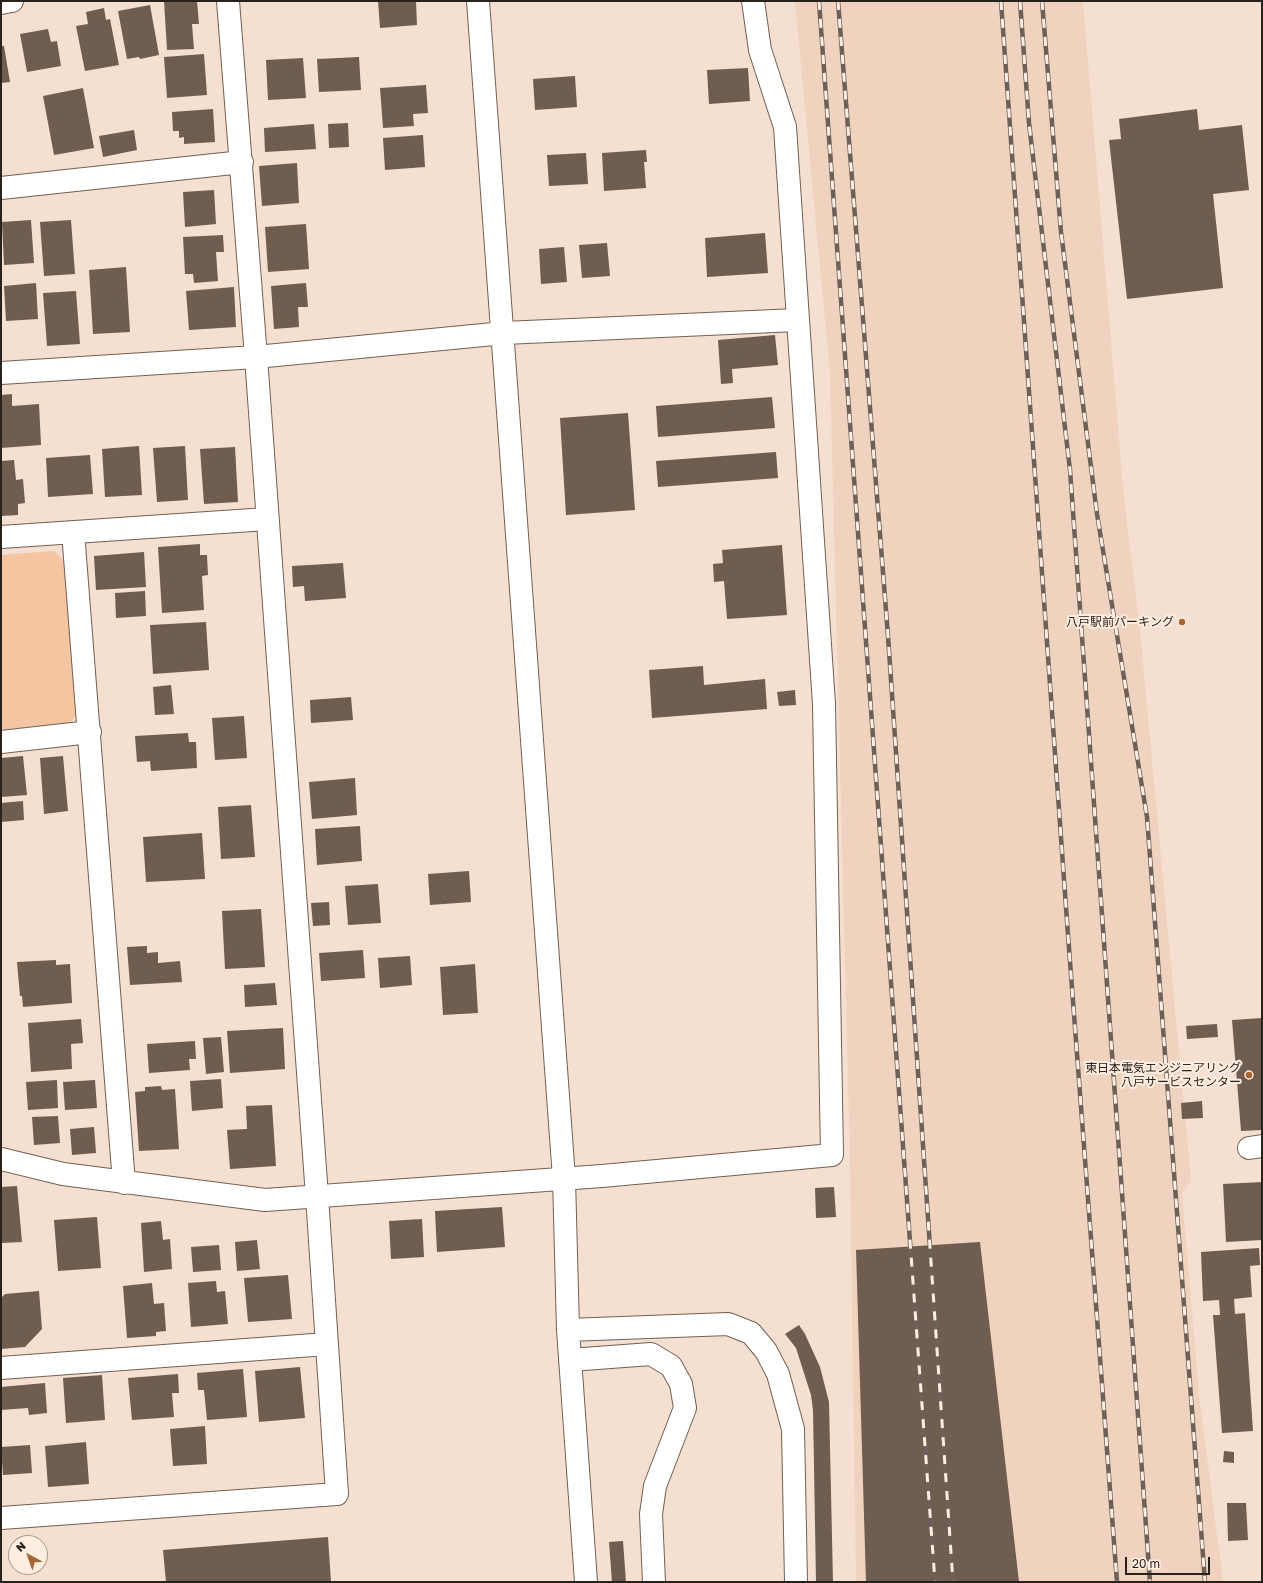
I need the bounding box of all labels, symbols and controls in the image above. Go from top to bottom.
place label: 八戸駅前パーキング [1066,615,1174,629]
marker: 八戸駅前パーキング [1177,617,1187,627]
place label: 東日本電気エンジニアリング 八戸サービスセンター [1085,1061,1241,1089]
marker: 東日本電気エンジニアリング 八戸サービスセンター [1244,1070,1254,1080]
north arrow [8,1535,48,1575]
text: N [13,1539,28,1554]
scale bar [1127,1549,1212,1575]
text: 20 m [1132,1556,1160,1571]

